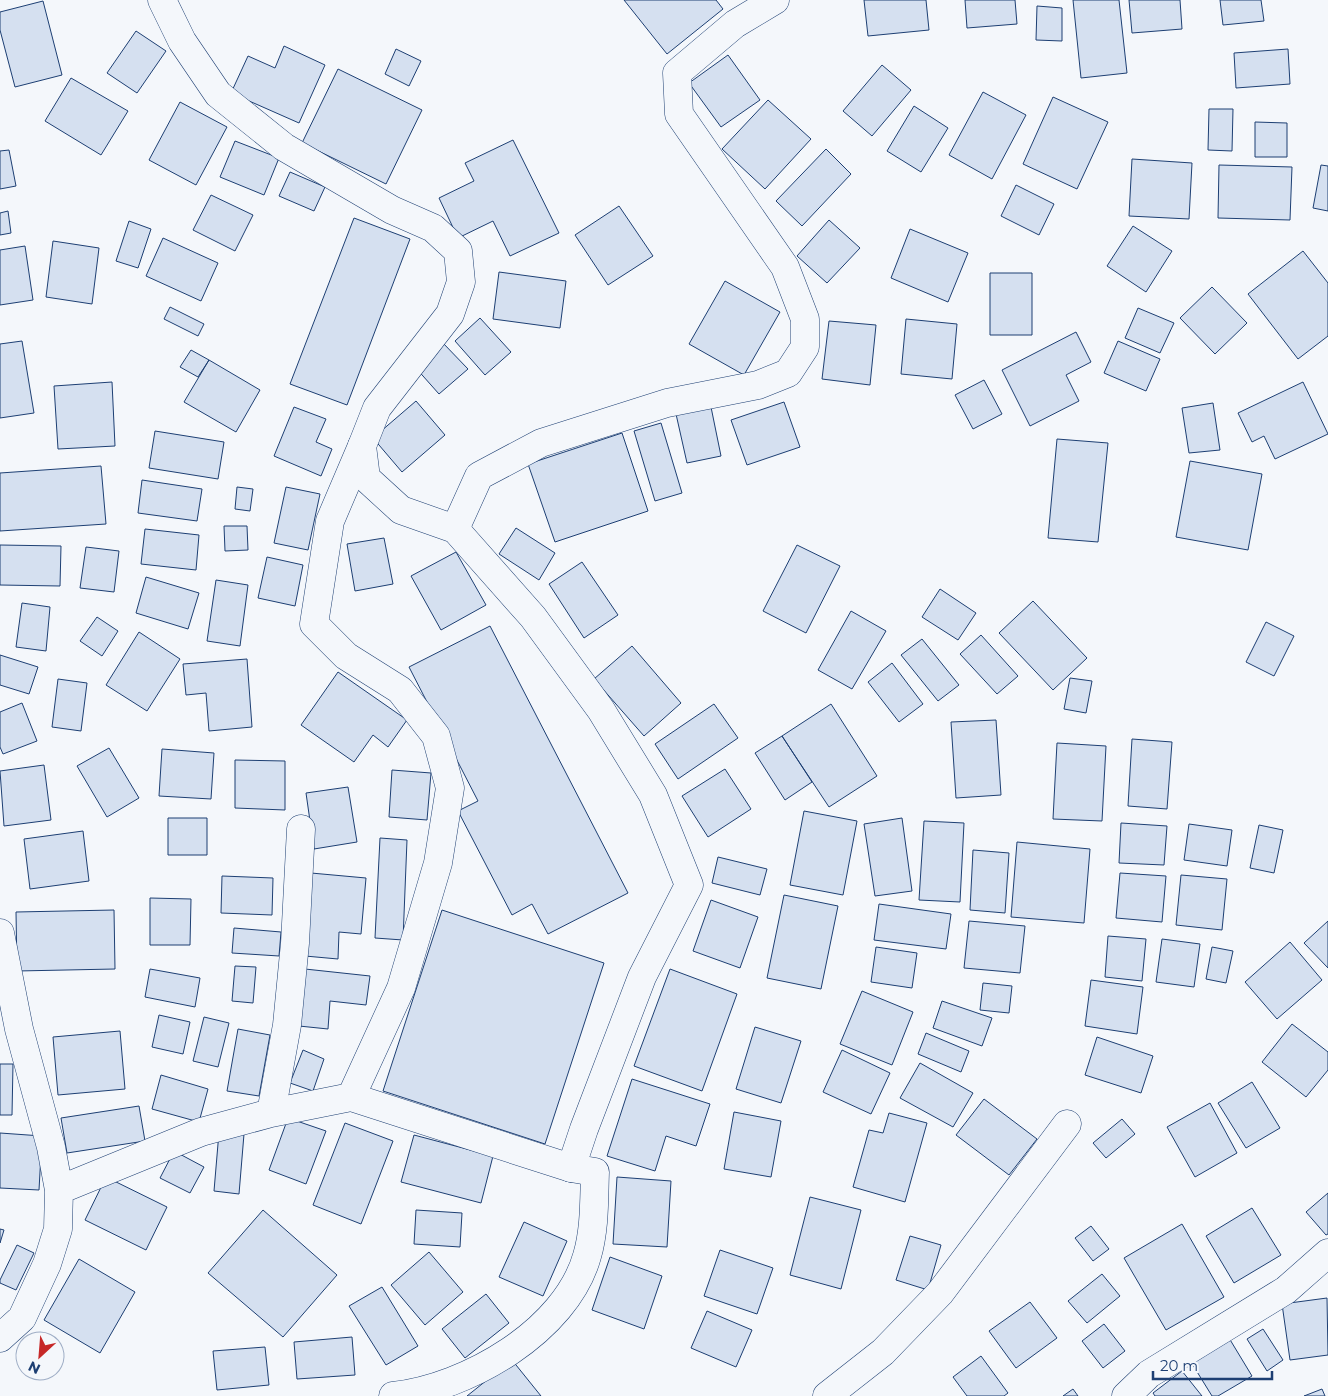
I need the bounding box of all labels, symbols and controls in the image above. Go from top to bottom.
north arrow [15,1331,65,1381]
scale bar [1153,1348,1272,1380]
text: 20 m [1160,1356,1198,1375]
text: N [25,1357,43,1378]

